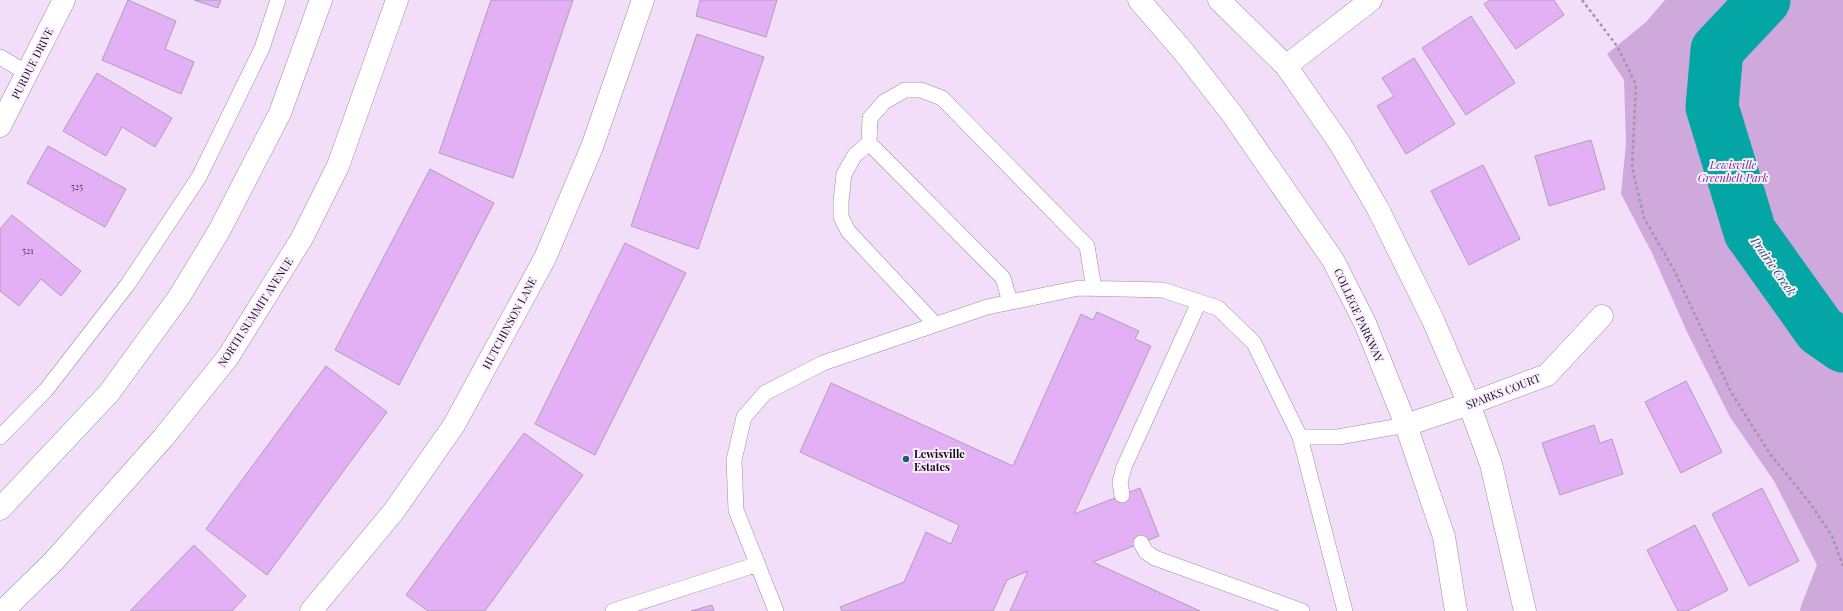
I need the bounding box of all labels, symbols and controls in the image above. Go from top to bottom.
street label: PURDUE DRIVE [8,24,57,101]
park label: Lewisville Greenbelt Park [1698,157,1768,185]
house number: 525 [71,180,83,192]
water label: Prairie Creek [1747,233,1800,299]
house number: 521 [22,244,34,256]
street label: NORTH SUMMIT AVENUE [214,254,296,370]
street label: COLLEGE PARKWAY [1331,266,1387,365]
street label: HUTCHINSON LANE [478,274,540,372]
street label: SPARKS COURT [1464,370,1543,412]
place label: Lewisville Estates [914,446,965,474]
marker: Lewisville Estates [901,454,911,464]

